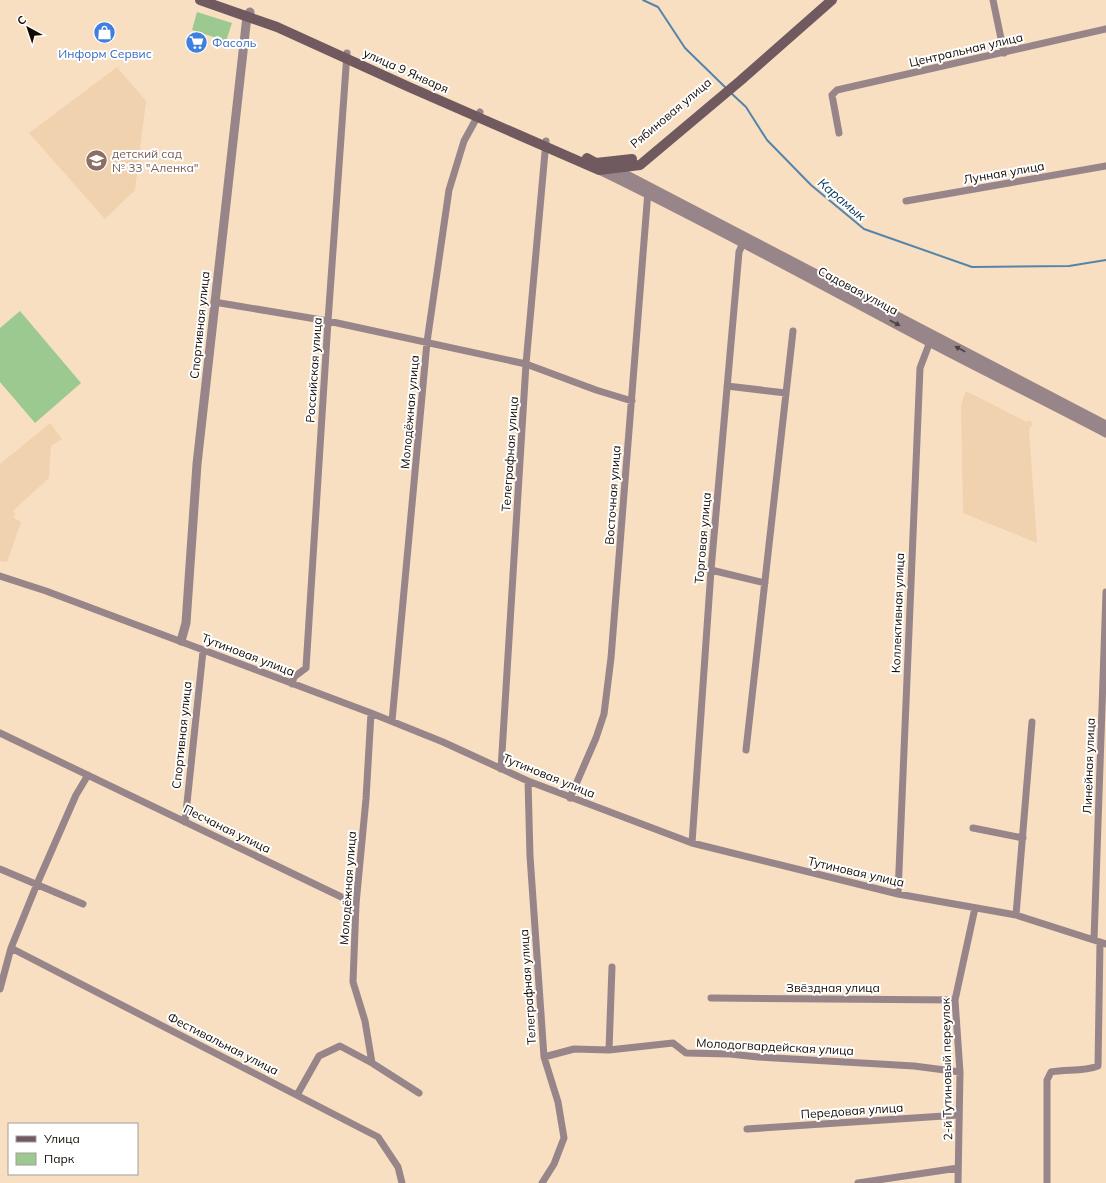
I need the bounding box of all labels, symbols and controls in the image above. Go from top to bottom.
north arrow [8,8,48,48]
text: С [14,12,29,28]
shop icon: Информ Сервис [92,20,118,46]
street label: Центральная улица [907,29,1024,70]
supermarket icon: Фасоль [183,30,209,56]
place label: Фасоль [212,35,257,50]
street label: улица 9 Января [361,45,451,96]
place label: Информ Сервис [58,46,152,61]
street label: Рябиновая улица [627,74,714,151]
place label: детский сад № 33 "Аленка" [112,146,199,175]
school or university icon: детский сад № 33 "Аленка" [83,148,109,174]
street label: Лунная улица [962,158,1046,187]
water label: Карамык [815,174,870,224]
street label: Садовая улица [816,263,901,318]
street label: Спортивная улица [186,270,213,379]
street label: Российская улица [302,317,325,423]
one-way arrow [889,320,901,327]
one-way arrow [954,346,965,352]
street label: Молодёжная улица [397,355,422,469]
street label: Телеграфная улица [498,396,521,512]
street label: Восточная улица [602,445,623,545]
street label: Торговая улица [691,492,714,584]
street label: Коллективная улица [888,553,907,673]
street label: Тутиновая улица [200,630,297,679]
street label: Спортивная улица [168,680,195,789]
street label: Линейная улица [1079,718,1098,814]
street label: Тутиновая улица [501,750,598,801]
street label: Песчаная улица [181,801,273,856]
street label: Молодёжная улица [336,831,359,945]
street label: Тутиновая улица [806,853,906,890]
street label: Телеграфная улица [516,929,539,1045]
street label: Звёздная улица [786,980,880,995]
street label: 2-й Тутиновый переулок [938,997,955,1140]
street label: Фестивальная улица [165,1009,281,1078]
street label: Молодогвардейская улица [696,1035,854,1058]
street label: Передовая улица [800,1099,904,1122]
legend [8,1123,138,1175]
text: Улица [43,1131,80,1146]
text: Парк [44,1151,75,1166]

